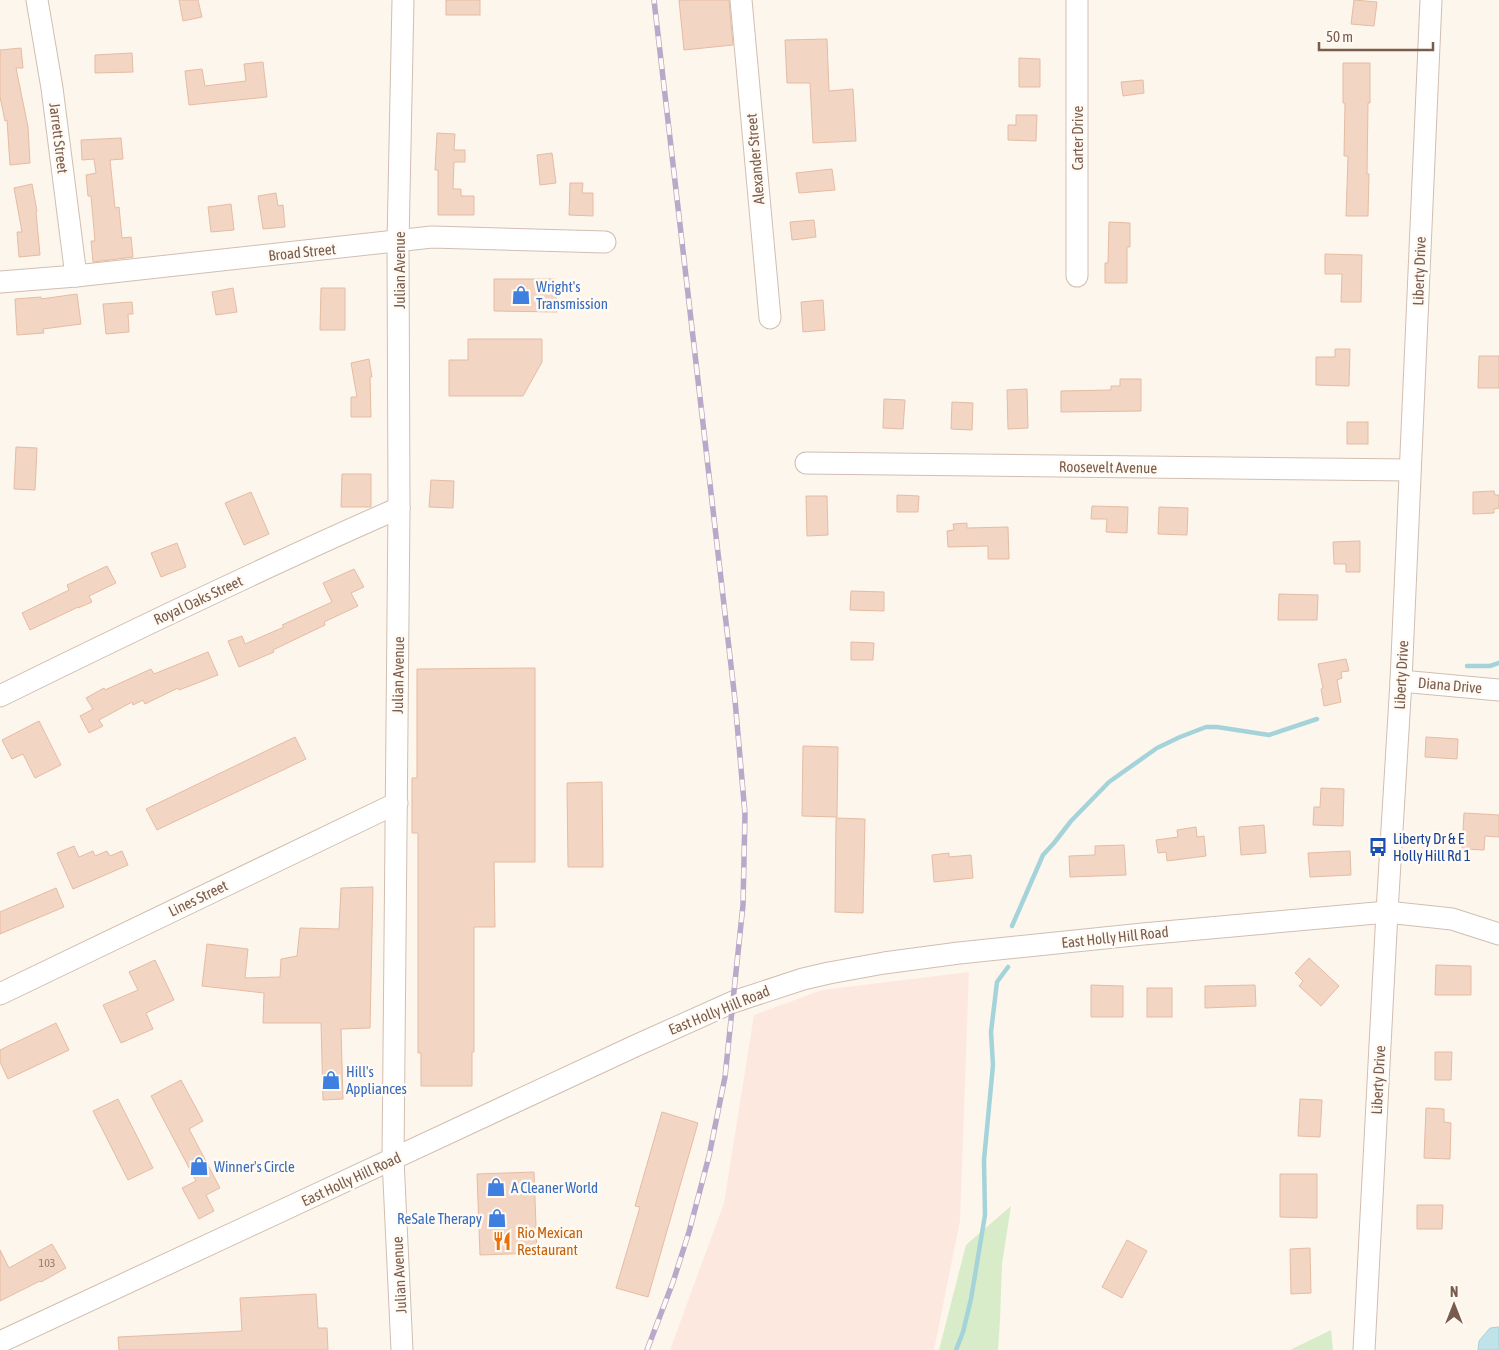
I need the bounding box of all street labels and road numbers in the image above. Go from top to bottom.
street label: Jarrett Street [46,102,72,174]
street label: Carter Drive [1069,106,1086,170]
street label: Alexander Street [743,113,767,205]
street label: Julian Avenue [391,231,408,309]
street label: Liberty Drive [1409,236,1429,306]
street label: Broad Street [267,240,337,264]
street label: Roosevelt Avenue [1059,458,1157,476]
street label: Royal Oaks Street [151,572,245,628]
street label: Julian Avenue [389,636,407,714]
street label: Liberty Drive [1391,640,1411,710]
street label: Diana Drive [1417,674,1483,696]
street label: Lines Street [166,876,230,920]
street label: East Holly Hill Road [1061,923,1169,951]
street label: East Holly Hill Road [666,982,772,1038]
street label: Liberty Drive [1368,1045,1388,1115]
street label: East Holly Hill Road [299,1149,403,1209]
street label: Julian Avenue [388,1236,410,1314]

